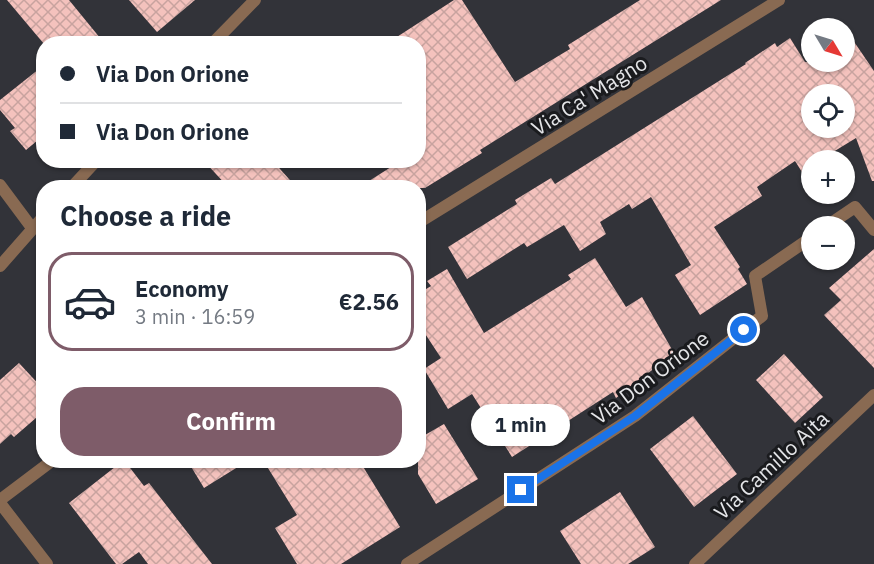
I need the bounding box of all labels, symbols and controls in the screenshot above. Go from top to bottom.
north arrow [801,18,855,72]
map controls [801,18,855,270]
street label: Via Ca' Magno [526,48,652,142]
text: Via Don Orione [96,59,249,88]
button: locate [801,84,855,138]
text: Via Don Orione [96,117,249,146]
button: + [801,150,855,204]
text: Choose a ride [60,198,231,233]
button: − [801,216,855,270]
text: Economy [135,274,229,303]
icon: car [63,275,117,329]
text: €2.56 [339,287,399,316]
text: 3 min · 16:59 [135,303,255,330]
route start [730,316,757,343]
street label: Via Don Orione [586,324,714,430]
button: Confirm [60,387,402,456]
callout: 1 min [472,403,570,445]
street label: Via Camillo Aita [708,405,834,525]
text: 1 min [494,411,547,438]
route end [507,476,534,503]

